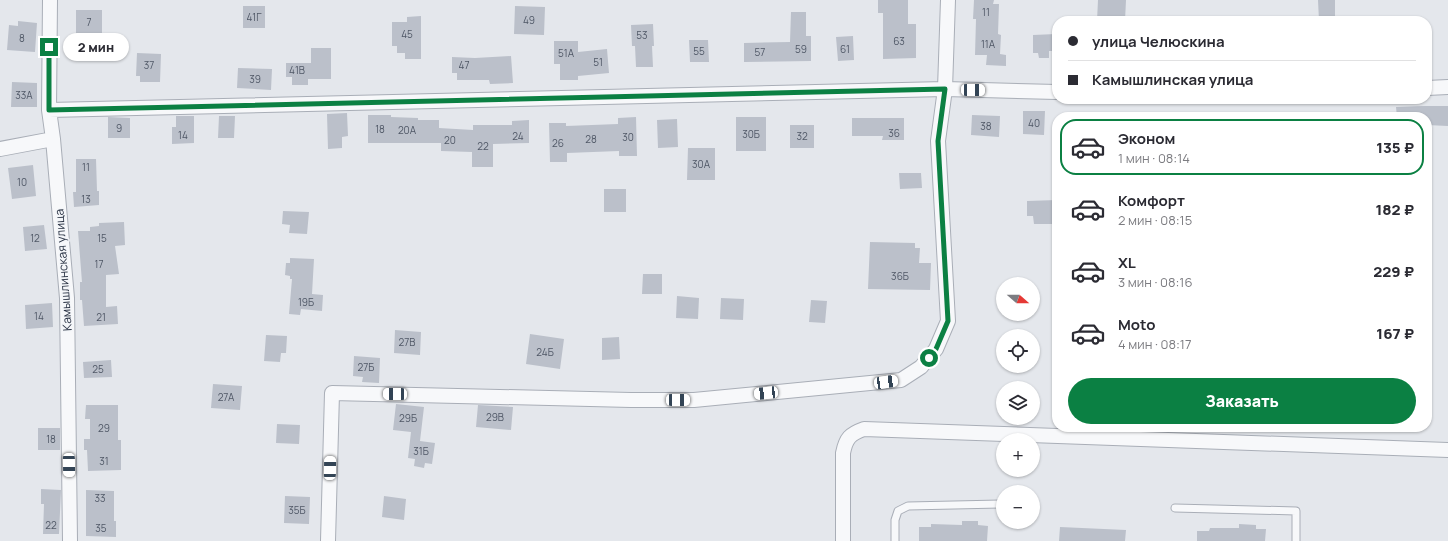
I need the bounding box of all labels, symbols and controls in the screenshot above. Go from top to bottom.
house number: 11 [982,5,990,19]
house number: 41Г [246,10,262,24]
house number: 49 [523,13,535,27]
house number: 7 [86,15,92,29]
house number: 45 [401,27,413,41]
house number: 53 [636,28,648,42]
house number: 8 [19,31,25,45]
text: улица Челюскина [1092,31,1225,52]
callout: 2 мин [63,33,129,61]
house number: 63 [893,34,905,48]
house number: 11А [981,37,996,51]
route end [40,38,58,56]
text: 2 мин [78,38,114,56]
house number: 59 [795,42,807,56]
house number: 61 [840,42,850,56]
house number: 55 [693,44,705,58]
house number: 57 [755,45,765,59]
house number: 51А [558,46,575,60]
house number: 51 [593,55,603,69]
house number: 37 [144,58,154,72]
house number: 47 [459,58,469,72]
house number: 41В [289,63,305,77]
text: Камышлинская улица [1092,69,1254,90]
house number: 39 [249,72,261,86]
car [961,84,985,96]
house number: 33А [15,88,33,102]
house number: 40 [1028,116,1040,130]
house number: 38 [980,119,992,133]
house number: 9 [116,121,122,135]
house number: 18 [375,122,385,136]
house number: 20А [398,123,417,137]
house number: 36 [888,126,900,140]
house number: 30Б [742,127,760,141]
house number: 14 [178,128,188,142]
text: Эконом [1118,128,1175,149]
house number: 24 [512,129,524,143]
house number: 32 [796,129,808,143]
icon: car [1070,129,1106,165]
house number: 30 [622,130,634,144]
house number: 28 [585,132,597,146]
house number: 20 [444,133,456,147]
house number: 26 [552,136,564,150]
text: 135 ₽ [1376,137,1414,158]
house number: 22 [477,139,489,153]
text: 1 мин · 08:14 [1118,149,1190,167]
house number: 30А [692,157,711,171]
house number: 11 [82,160,90,174]
house number: 10 [17,175,27,189]
text: Комфорт [1118,190,1185,211]
icon: car [1070,191,1106,227]
house number: 13 [81,192,91,206]
text: 182 ₽ [1375,199,1414,220]
street label: Камышлинская улица [50,208,76,332]
text: 2 мин · 08:15 [1118,211,1192,229]
house number: 12 [30,231,40,245]
house number: 15 [97,231,107,245]
text: XL [1118,252,1136,273]
icon: car [1070,253,1106,289]
house number: 17 [95,257,103,271]
text: 229 ₽ [1373,261,1414,282]
house number: 36Б [891,269,909,283]
text: 3 мин · 08:16 [1118,273,1193,291]
north arrow [996,277,1040,321]
map controls [996,277,1040,529]
house number: 19Б [298,295,314,309]
house number: 14 [34,309,44,323]
house number: 21 [96,310,106,324]
text: Moto [1118,314,1155,335]
icon: car [1070,315,1106,351]
text: 167 ₽ [1376,323,1414,344]
button: locate [996,329,1040,373]
house number: 27В [399,335,415,349]
text: 4 мин · 08:17 [1118,335,1191,353]
house number: 24Б [536,345,554,359]
route start [920,349,938,367]
house number: 27Б [358,360,374,374]
house number: 25 [92,362,104,376]
car [873,374,899,390]
button: Заказать [1068,378,1416,424]
button: layers [996,381,1040,425]
car [753,386,779,400]
car [383,388,407,400]
house number: 27А [218,390,235,404]
car [666,394,690,406]
house number: 29В [486,410,504,424]
house number: 29Б [399,411,417,425]
house number: 29 [98,421,110,435]
house number: 18 [46,432,56,446]
button: + [996,433,1040,477]
house number: 31Б [413,444,429,458]
car [63,453,75,477]
house number: 31 [99,454,109,468]
car [324,456,336,480]
button: − [996,485,1040,529]
house number: 33 [94,491,106,505]
house number: 35Б [288,503,306,517]
house number: 22 [45,518,57,532]
house number: 35 [95,521,107,535]

